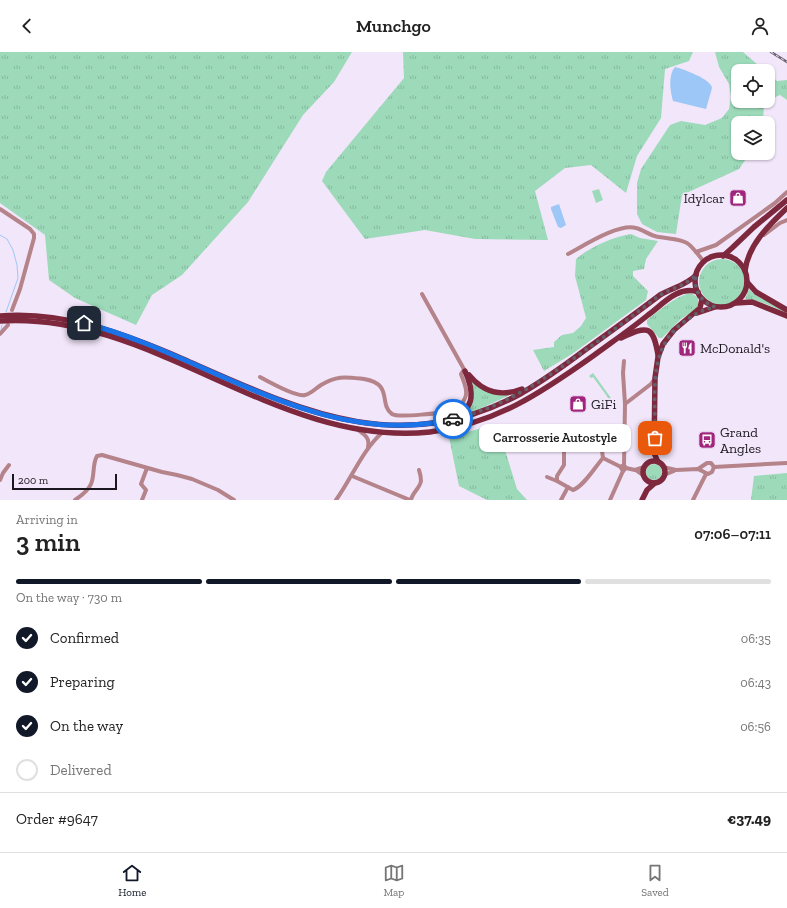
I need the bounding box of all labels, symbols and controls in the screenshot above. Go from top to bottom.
icon: back [16,15,38,37]
text: Munchgo [356,15,431,37]
icon: person [749,15,771,37]
map controls [731,64,775,160]
button: locate [731,64,775,108]
button: layers [731,116,775,160]
shop icon: Idylcar [728,188,748,208]
place label: Idylcar [683,190,725,207]
pin [67,306,101,340]
icon: home [73,312,95,334]
restaurant icon: McDonald's [677,338,697,358]
place label: McDonald's [700,340,770,357]
shop icon: GiFi [568,394,588,414]
place label: GiFi [591,396,616,413]
courier [433,399,473,439]
icon: car [442,408,464,430]
pin [638,421,672,455]
callout: Carrosserie Autostyle [479,424,631,452]
place label: Grand Angles [720,424,761,457]
icon: bag [644,427,666,449]
text: Carrosserie Autostyle [493,430,617,445]
bus stop icon: Grand Angles [697,430,717,450]
scale bar [12,472,117,491]
text: 200 m [18,474,48,487]
text: Arriving in [16,512,78,527]
text: 07:06–07:11 [694,525,771,543]
text: 3 min [16,526,80,558]
text: On the way · 730 m [16,590,122,605]
icon: check [16,627,38,649]
text: Confirmed [50,629,119,647]
text: 06:35 [741,631,771,646]
icon: check [16,671,38,693]
text: Preparing [50,673,115,691]
text: 06:43 [740,675,771,690]
icon: check [16,715,38,737]
text: On the way [50,717,123,735]
text: 06:56 [740,719,771,734]
text: Delivered [50,761,112,779]
text: Order #9647 [16,810,98,828]
text: €37.49 [727,810,771,828]
tab: Home [118,862,147,899]
tab: Map [383,862,405,899]
tab: Saved [641,862,669,899]

